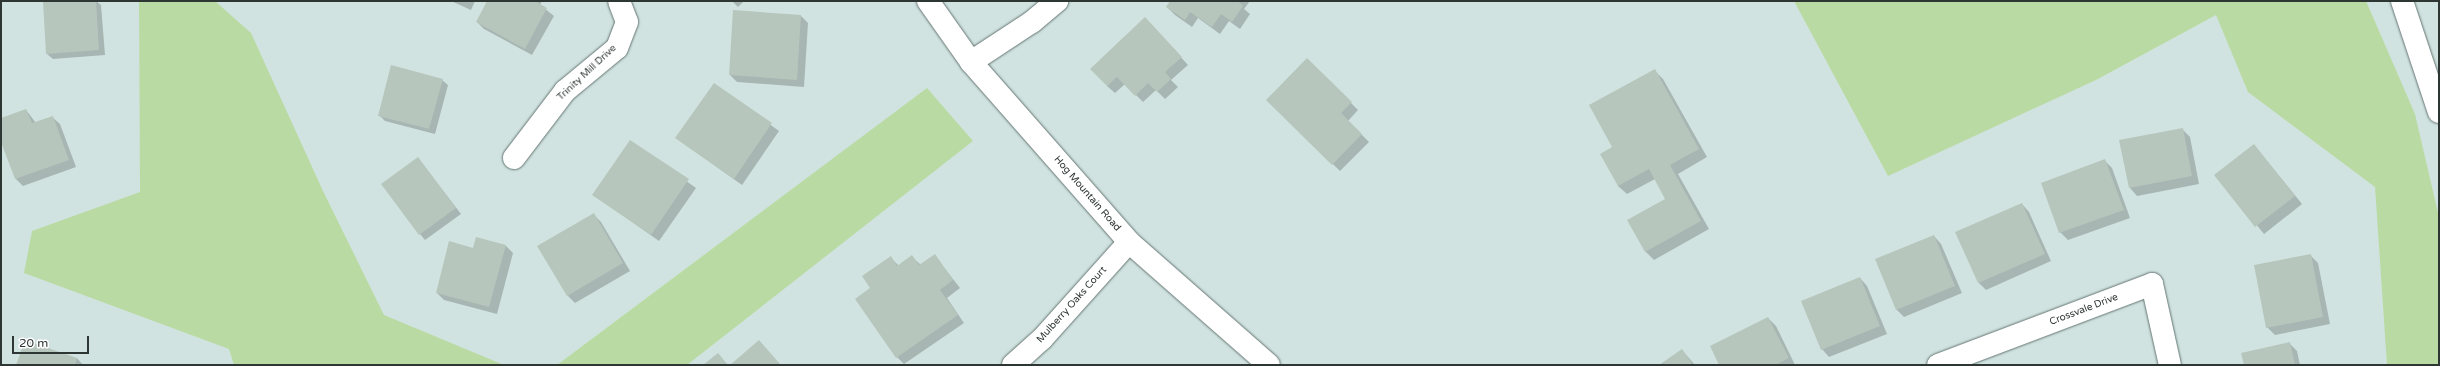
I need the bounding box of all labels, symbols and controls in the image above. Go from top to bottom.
street label: Trinity Mill Drive [555,43,619,103]
street label: Hog Mountain Road [1051,154,1123,234]
street label: Mulberry Oaks Court [1034,264,1110,346]
street label: Crossvale Drive [2048,291,2120,329]
scale bar [14,328,91,354]
text: 20 m [19,336,48,350]

